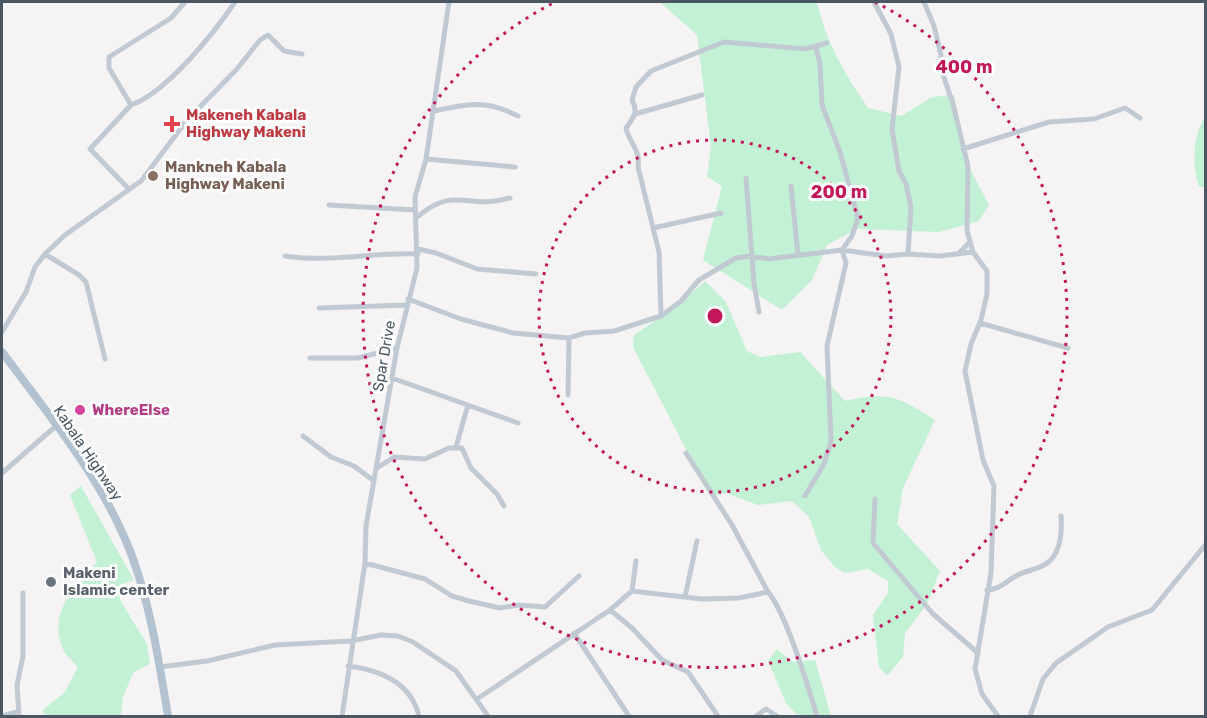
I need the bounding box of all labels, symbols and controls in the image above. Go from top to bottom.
text: 400 m [935,56,993,78]
place label: Makeneh Kabala Highway Makeni [186,106,306,141]
marker: Makeneh Kabala Highway Makeni [163,115,181,133]
place label: Mankneh Kabala Highway Makeni [165,158,286,193]
marker: Mankneh Kabala Highway Makeni [146,169,160,183]
text: 200 m [811,181,867,203]
centre of rings [705,306,725,326]
street label: Spar Drive [369,319,399,393]
place label: WhereElse [92,401,170,419]
street label: Kabala Highway [50,402,126,504]
marker: WhereElse [73,403,87,417]
place label: Makeni Islamic center [63,564,170,599]
marker: Makeni Islamic center [44,575,58,589]

